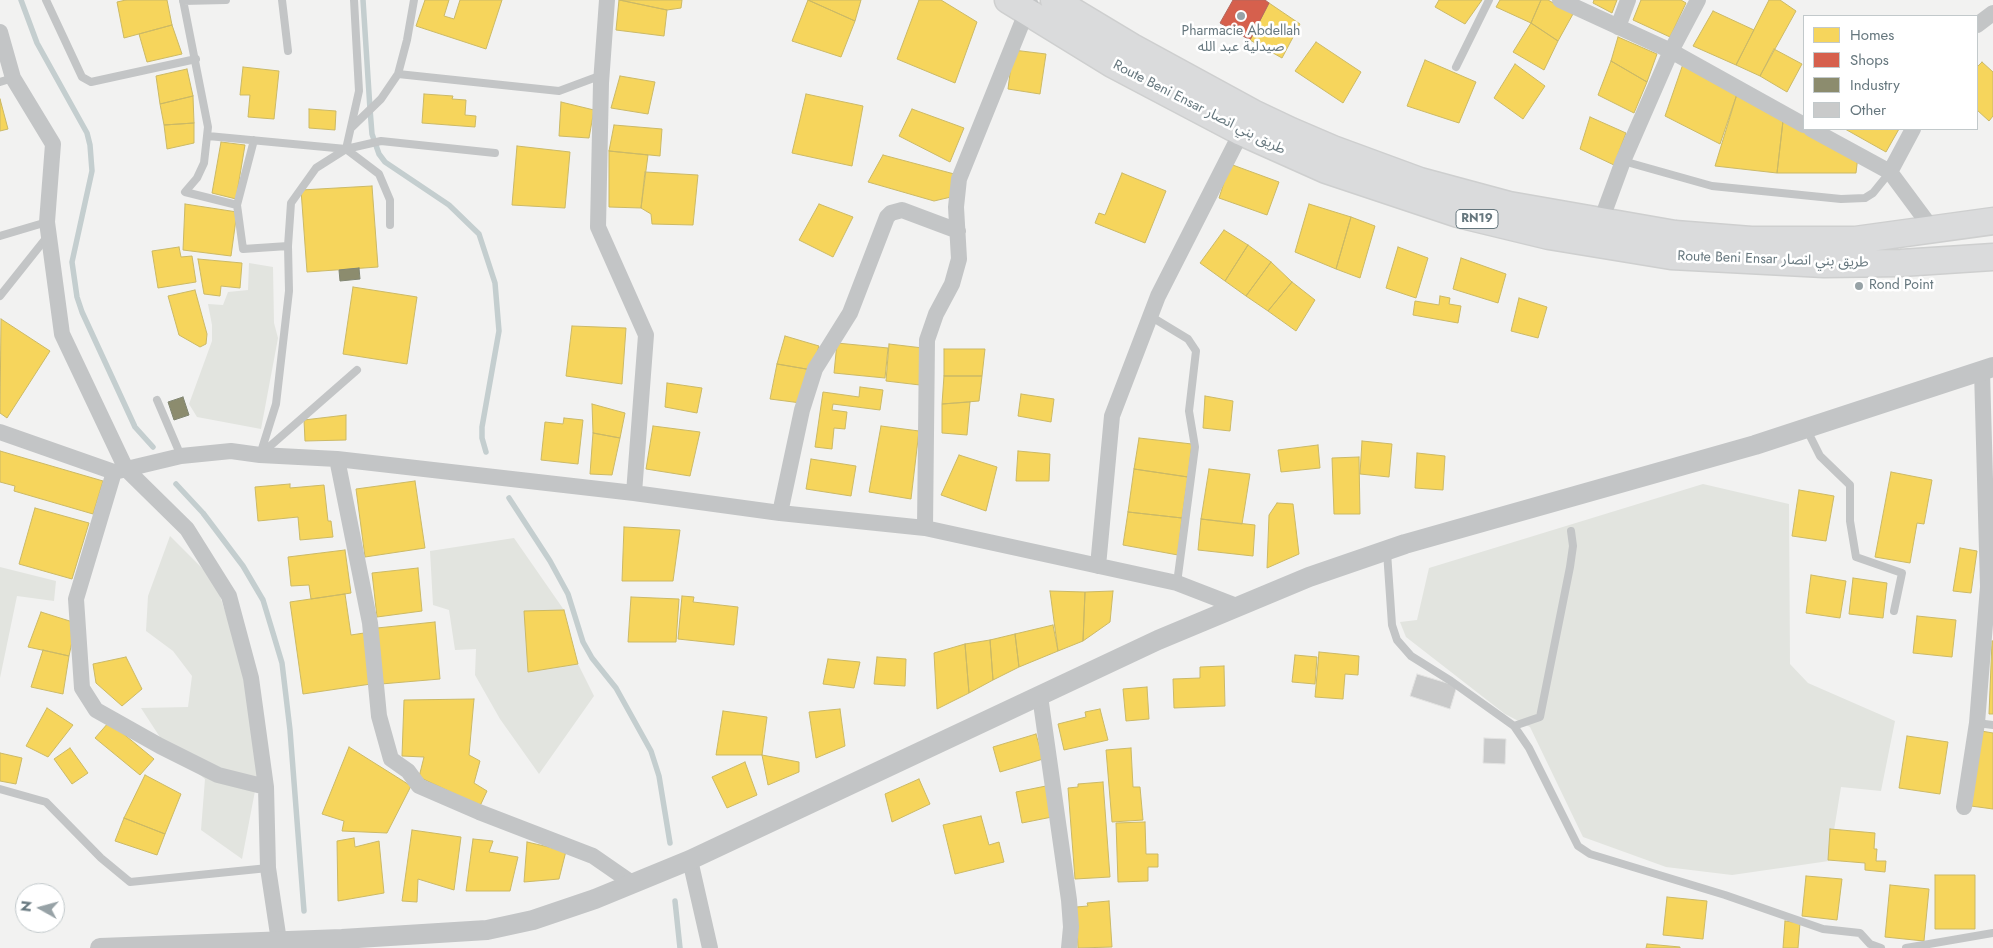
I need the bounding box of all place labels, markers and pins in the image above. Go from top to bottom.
marker: Pharmacie Abdellah صيدلية عبد الله [1235,10,1247,22]
place label: Pharmacie Abdellah صيدلية عبد الله [1182,24,1300,56]
place label: Rond Point [1869,278,1933,294]
marker: Rond Point [1853,280,1865,292]

